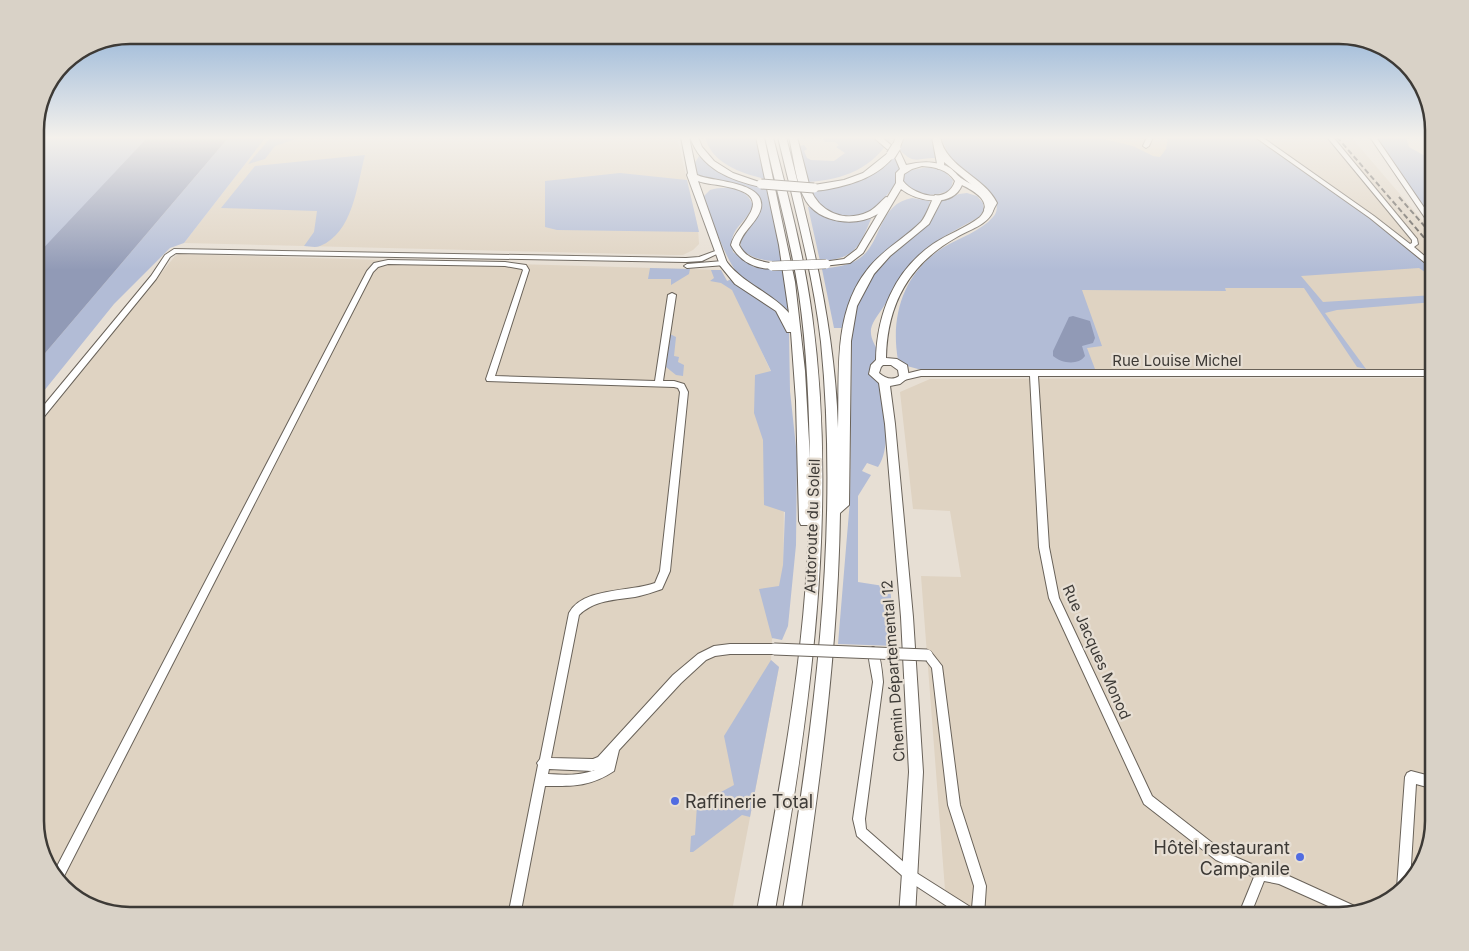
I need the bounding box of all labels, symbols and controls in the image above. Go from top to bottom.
street label: Rue Louise Michel [1112,351,1242,370]
street label: Autoroute du Soleil [800,458,824,594]
street label: Chemin Départemental 12 [877,579,909,763]
street label: Rue Jacques Monod [1059,582,1135,722]
place label: Raffinerie Total [685,791,813,812]
marker: Raffinerie Total [669,795,681,807]
place label: Hôtel restaurant Campanile [1154,837,1290,879]
marker: Hôtel restaurant Campanile [1294,851,1306,863]

